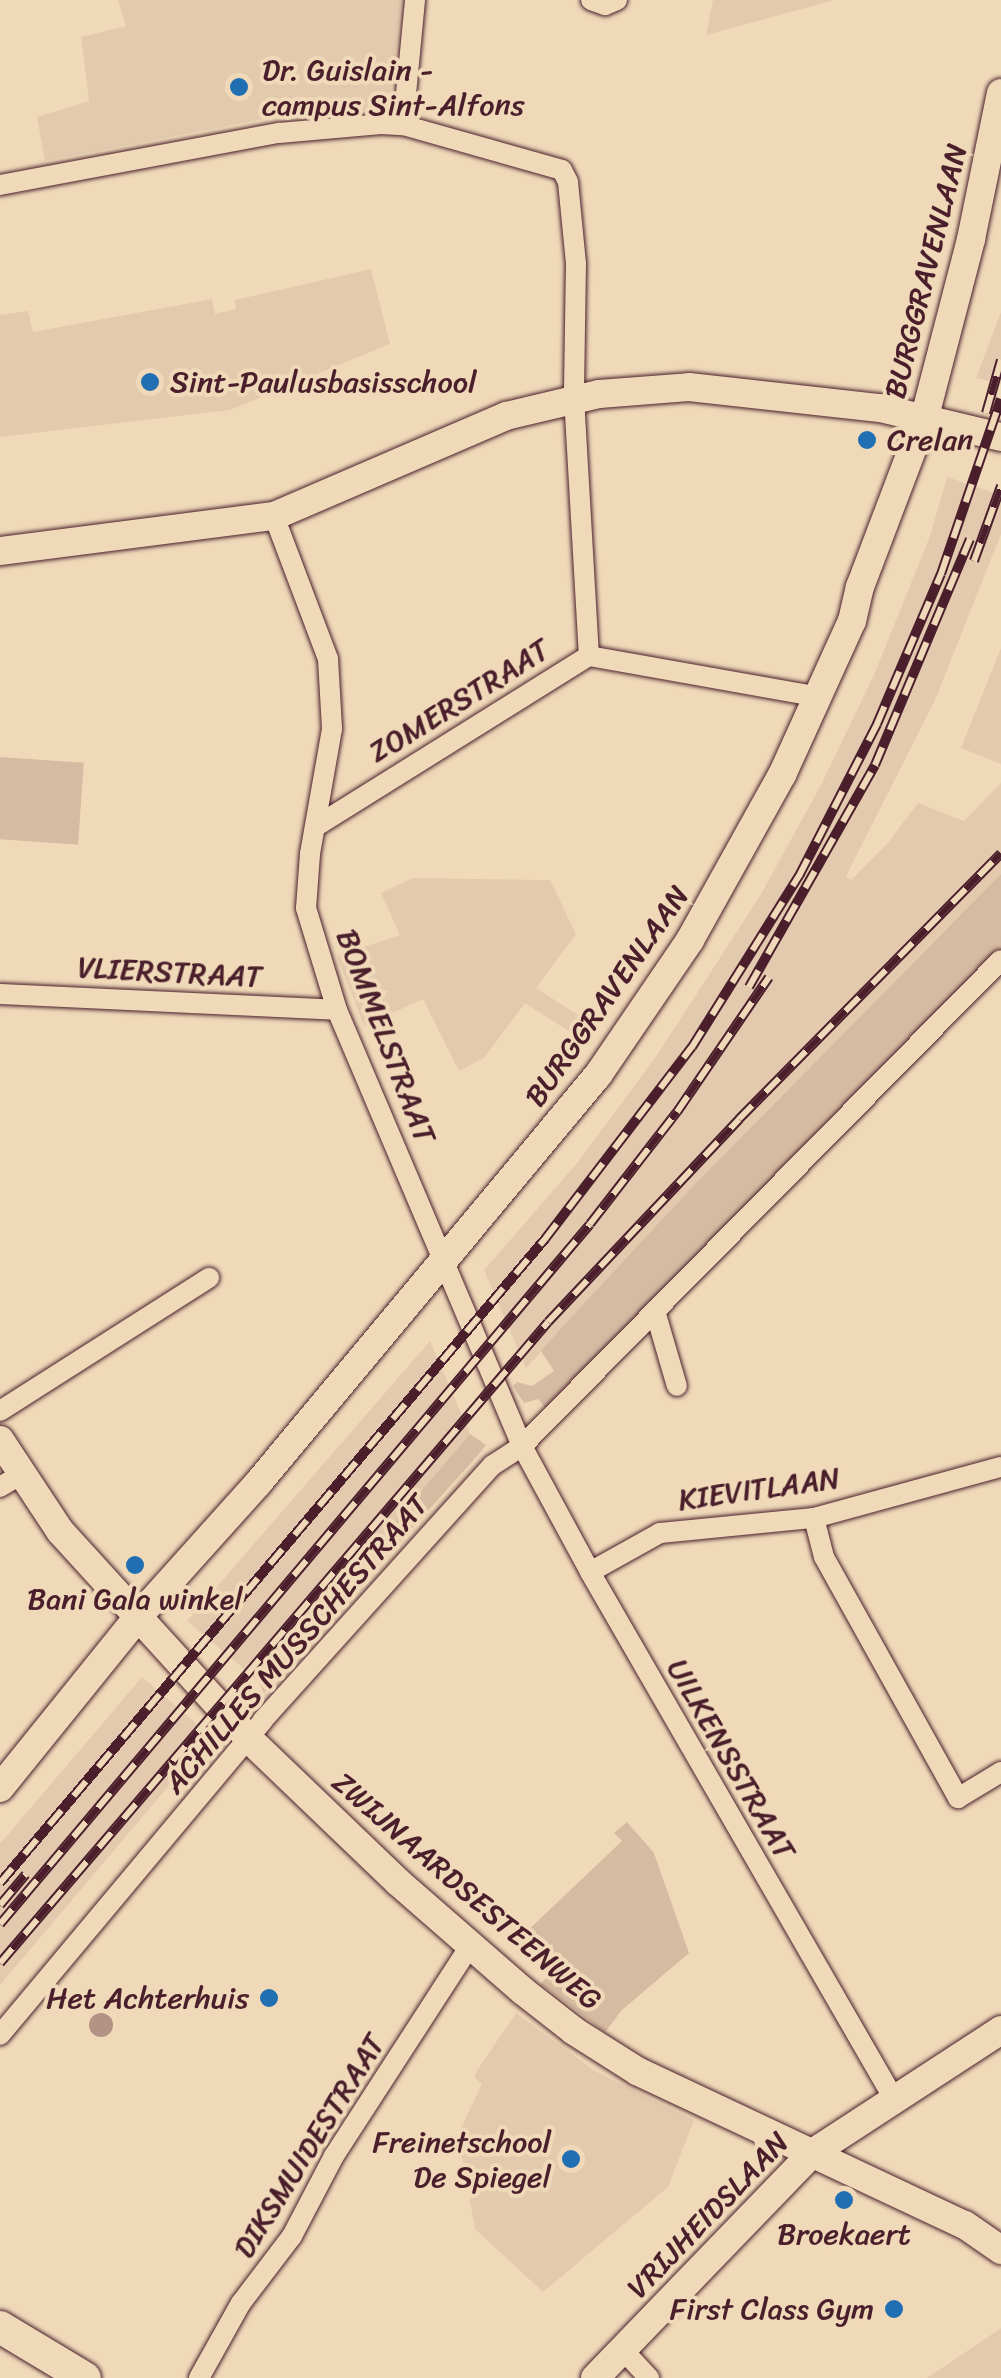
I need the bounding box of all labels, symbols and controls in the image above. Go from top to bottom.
place label: Dr. Guislain - campus Sint-Alfons [262,52,524,122]
marker: Dr. Guislain - campus Sint-Alfons [226,74,252,100]
street label: BURGGRAVENLAAN [877,140,975,402]
place label: Sint-Paulusbasisschool [170,364,476,400]
marker: Sint-Paulusbasisschool [139,371,161,393]
place label: Crelan [887,422,973,458]
marker: Crelan [856,429,878,451]
street label: ZOMERSTRAAT [362,631,556,771]
street label: BURGGRAVENLAAN [517,879,697,1113]
street label: BOMMELSTRAAT [329,924,443,1148]
street label: VLIERSTRAAT [77,949,263,995]
street label: KIEVITLAAN [676,1460,842,1518]
street label: ACHILLES MUSSCHESTRAAT [158,1489,434,1799]
marker: Bani Gala winkel [124,1554,146,1576]
place label: Bani Gala winkel [27,1581,243,1617]
street label: UILKENSSTRAAT [659,1653,803,1865]
street label: ZWIJNAARDSESTEENWEG [325,1764,609,2018]
place label: Het Achterhuis [49,1980,249,2016]
marker: Het Achterhuis [258,1987,280,2009]
street label: DIKSMUIDESTRAAT [226,2028,392,2264]
place label: Freinetschool De Spiegel [372,2124,551,2194]
street label: VRIJHEIDSLAAN [620,2124,796,2306]
marker: Freinetschool De Spiegel [560,2148,582,2170]
marker: Broekaert [833,2189,855,2211]
place label: Broekaert [777,2216,911,2252]
place label: First Class Gym [670,2291,874,2327]
marker: First Class Gym [883,2298,905,2320]

